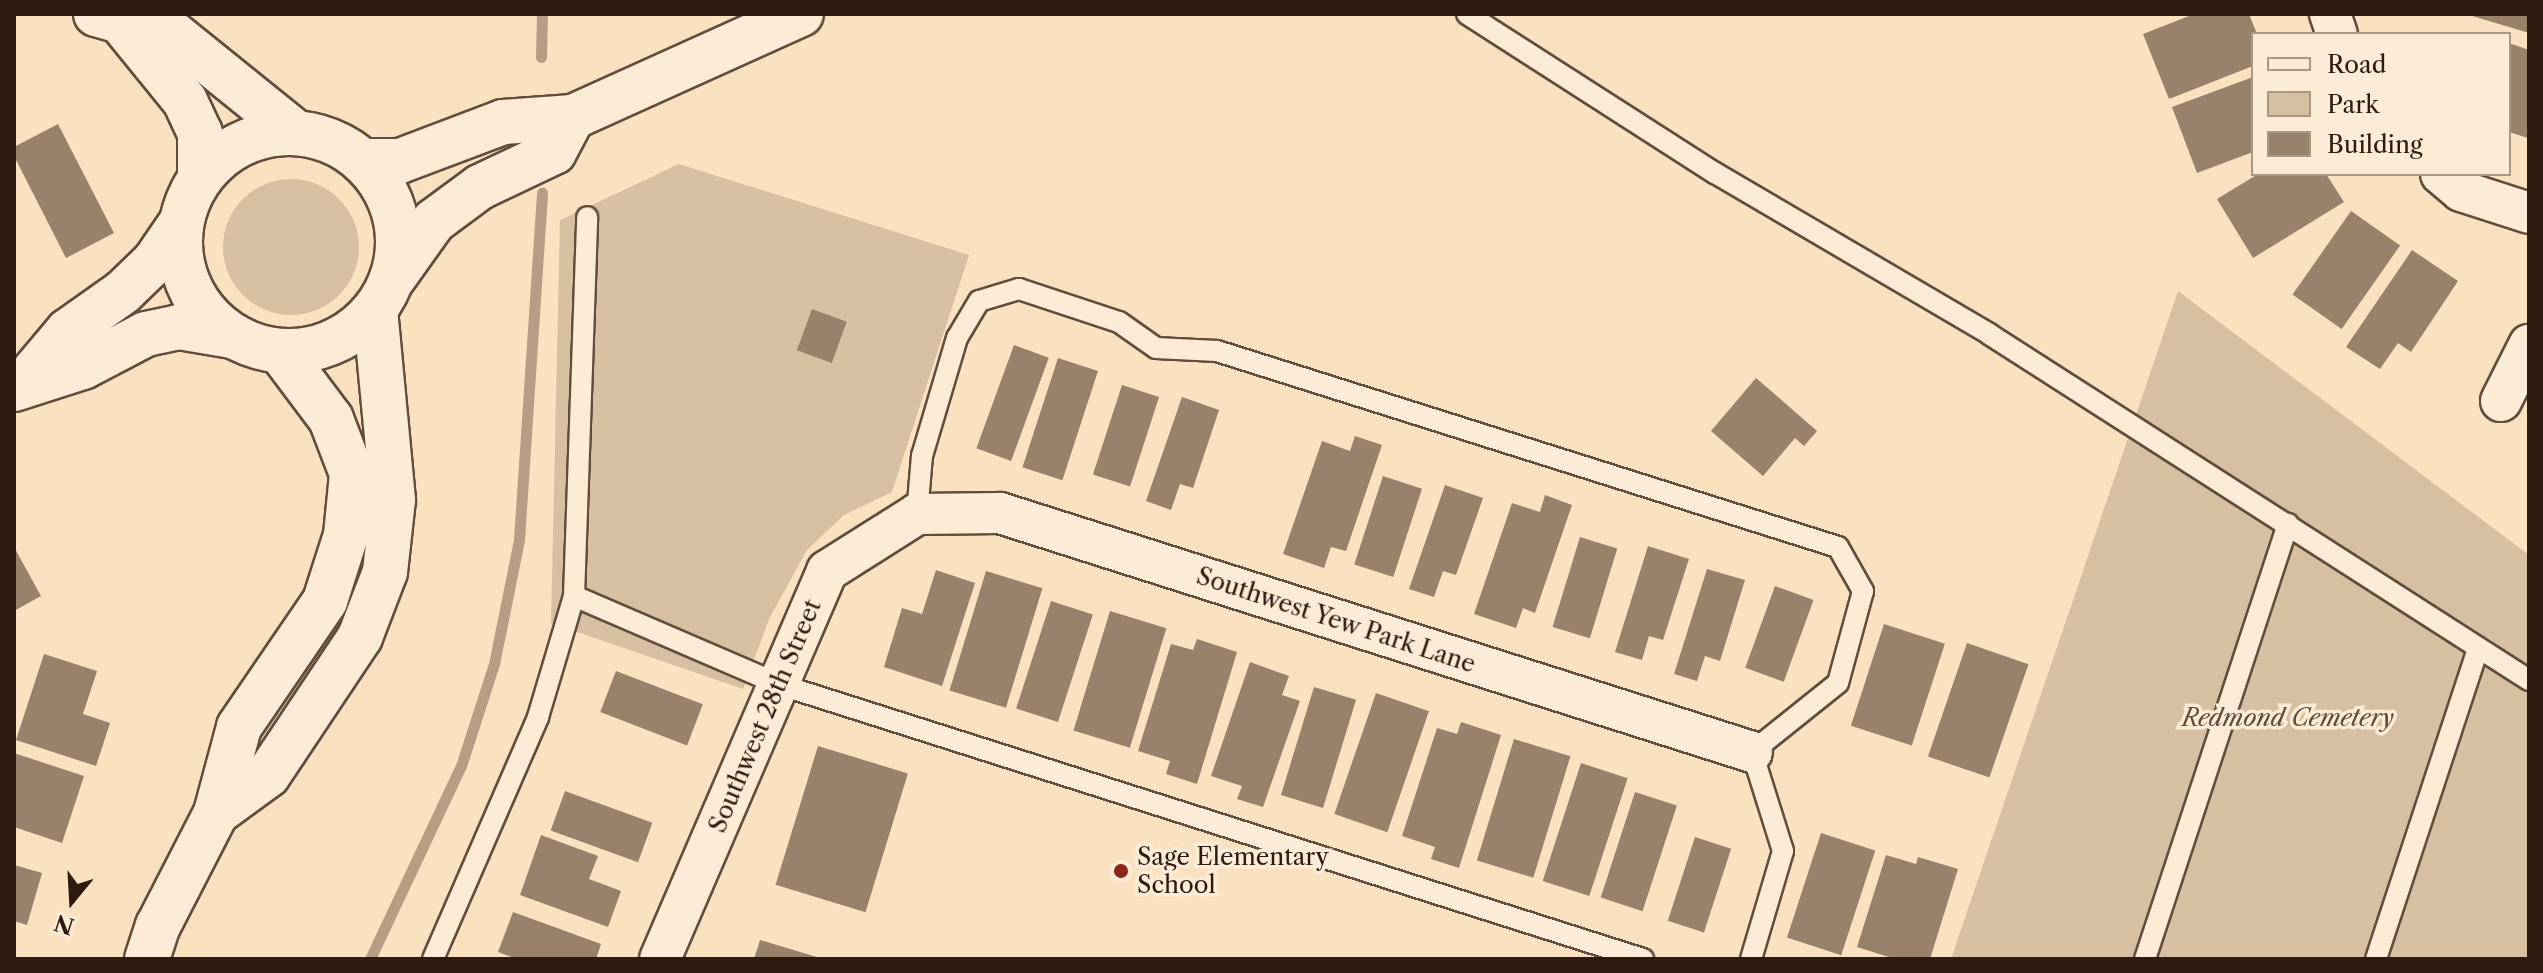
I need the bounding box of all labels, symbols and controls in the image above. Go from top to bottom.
legend [2251,32,2511,176]
text: Road [2327,50,2386,79]
text: Park [2327,90,2379,119]
text: Building [2327,130,2423,159]
street label: Southwest Yew Park Lane [1192,561,1480,679]
street label: Southwest 28th Street [703,595,827,837]
park label: Redmond Cemetery [2182,704,2394,732]
place label: Sage Elementary School [1137,843,1329,899]
north arrow [32,861,112,941]
marker: Sage Elementary School [1112,862,1130,880]
text: N [51,909,78,940]

